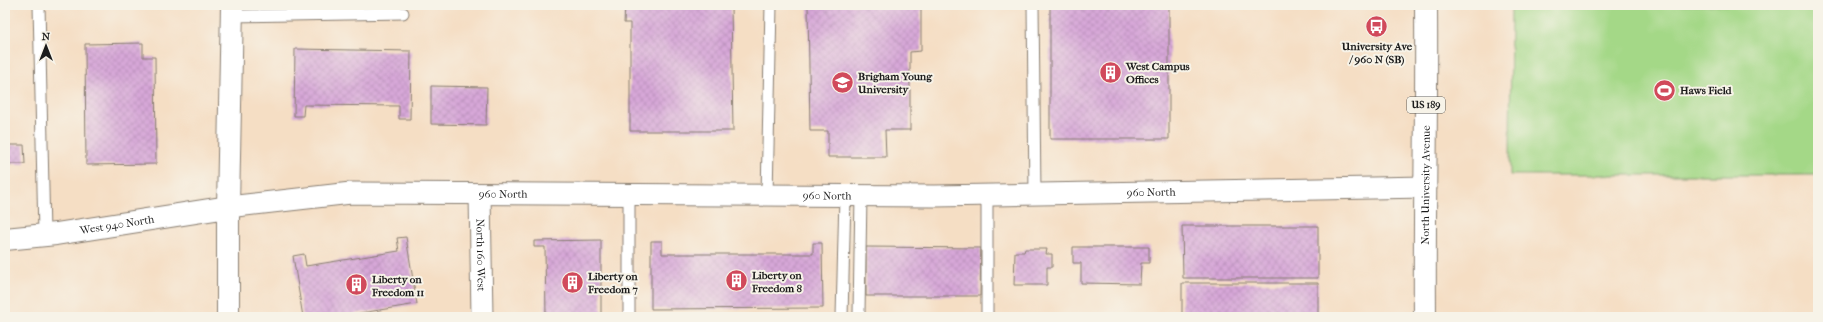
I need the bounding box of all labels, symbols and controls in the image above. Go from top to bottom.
bus stop icon: University Ave / 960 N (SB) [1364,13,1390,39]
north arrow [26,26,66,66]
text: N [42,30,51,43]
place label: University Ave / 960 N (SB) [1341,40,1413,66]
building icon: West Campus Offices [1097,59,1123,85]
place label: West Campus Offices [1125,60,1190,86]
school or university icon: Brigham Young University [829,69,855,95]
place label: Brigham Young University [857,70,933,96]
sports icon: Haws Field [1651,77,1677,103]
place label: Haws Field [1680,84,1733,97]
road number: US 189 [1407,97,1445,113]
street label: North University Avenue [1418,125,1432,245]
street label: 960 North [1127,185,1176,199]
street label: 960 North [479,187,528,200]
street label: 960 North [803,189,852,202]
street label: West 940 North [78,212,156,237]
street label: North 160 West [474,219,488,292]
building icon: Liberty on Freedom 8 [724,268,750,294]
building icon: Liberty on Freedom 7 [560,269,586,295]
place label: Liberty on Freedom 8 [751,269,802,295]
place label: Liberty on Freedom 7 [587,270,638,296]
building icon: Liberty on Freedom 11 [343,272,369,298]
place label: Liberty on Freedom 11 [371,273,424,299]

